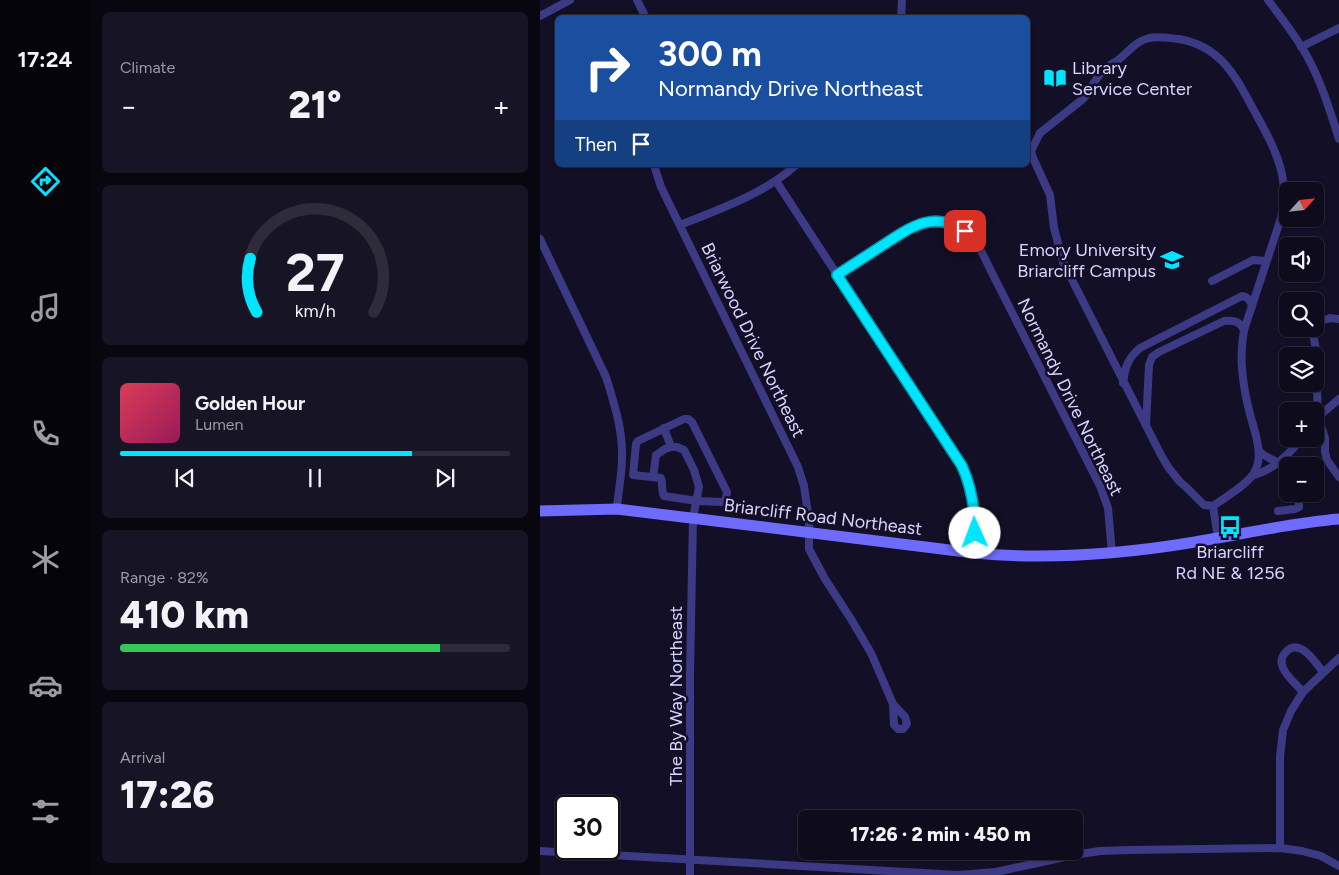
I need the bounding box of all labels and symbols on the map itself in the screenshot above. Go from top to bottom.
place label: Library Service Center [1072,57,1192,100]
library icon: Library Service Center [1042,65,1068,91]
north arrow [1279,182,1324,228]
pin [944,210,986,252]
street label: Briarwood Drive Northeast [696,239,810,441]
place label: Emory University Briarcliff Campus [1017,239,1157,282]
school or university icon: Emory University Briarcliff Campus [1159,247,1185,273]
street label: Normandy Drive Northeast [1013,295,1128,500]
street label: Briarcliff Road Northeast [723,494,924,540]
position arrow [948,506,1000,558]
bus stop icon: Briarcliff Rd NE & 1256 [1217,514,1243,540]
place label: Briarcliff Rd NE & 1256 [1175,541,1285,584]
street label: The By Way Northeast [665,606,687,786]
speed limit sign: 30 [555,795,620,860]

